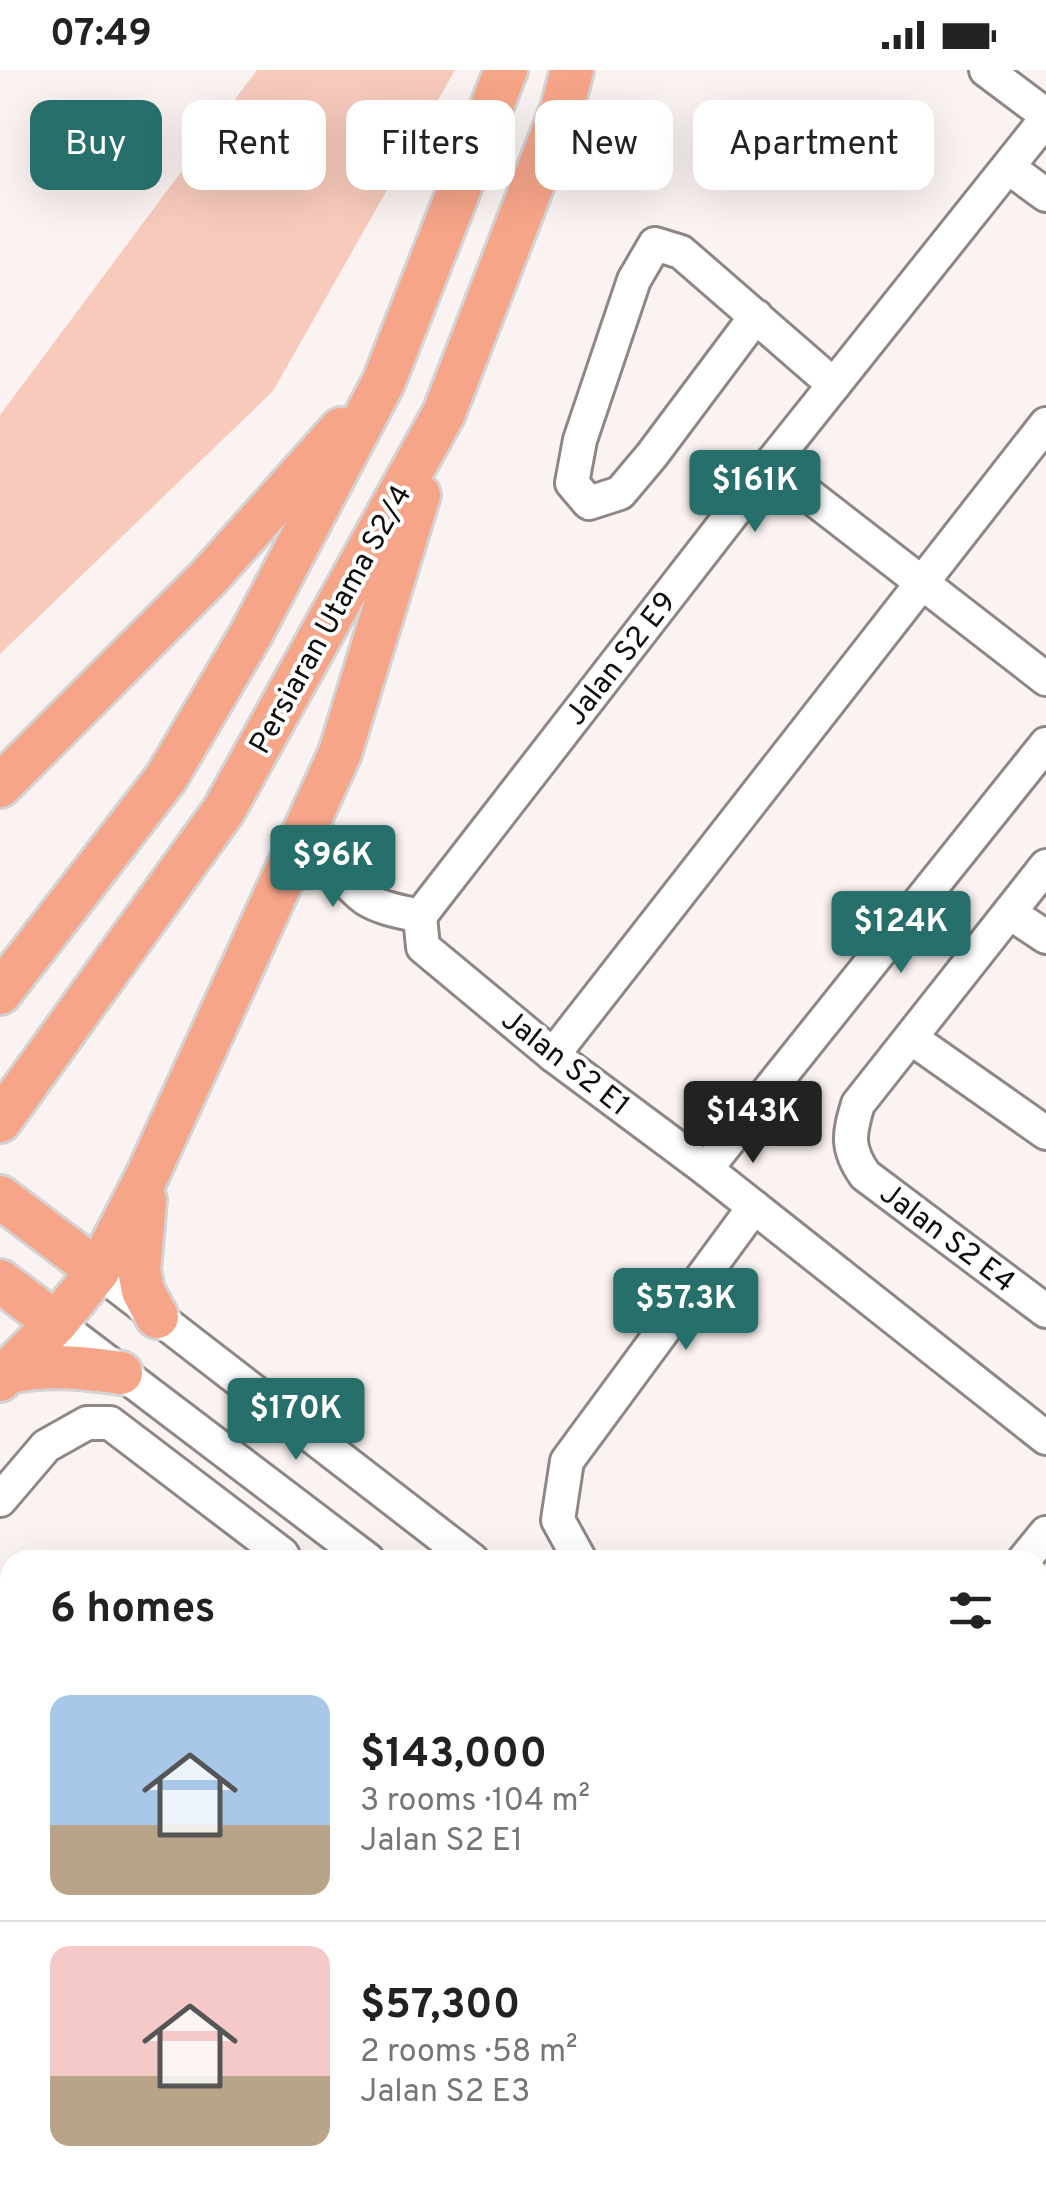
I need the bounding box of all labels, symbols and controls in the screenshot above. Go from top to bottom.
text: 07:49 [50,11,152,60]
chip: Buy [30,100,162,190]
chip: Rent [182,100,326,190]
chip: Filters [346,100,515,190]
chip: New [535,100,673,190]
chip: Apartment [693,100,934,190]
pin: $161K [685,450,825,535]
text: $161K [711,462,799,502]
street label: Persiaran Utama S2/4 [243,479,422,761]
street label: Jalan S2 E9 [558,585,686,734]
pin: $96K [274,825,392,910]
text: $96K [292,837,374,877]
pin: $124K [831,891,971,976]
text: $124K [854,903,948,943]
street label: Jalan S2 E1 [493,1002,636,1126]
pin: $143K [683,1081,823,1166]
text: $143K [706,1093,800,1133]
street label: Jalan S2 E4 [871,1176,1022,1302]
pin: $57.3K [605,1268,767,1353]
text: $57.3K [635,1280,737,1320]
pin: $170K [226,1378,366,1463]
text: $170K [250,1390,342,1430]
icon: filters [943,1583,998,1638]
text: 6 homes [50,1584,215,1637]
text: $143,000 [360,1729,547,1782]
icon: home [130,1735,250,1855]
text: 3 rooms · 104 m² [360,1782,590,1822]
text: Jalan S2 E1 [360,1822,523,1862]
text: $57,300 [360,1980,520,2033]
icon: home [130,1986,250,2106]
text: 2 rooms · 58 m² [360,2033,578,2073]
text: Jalan S2 E3 [360,2073,530,2113]

